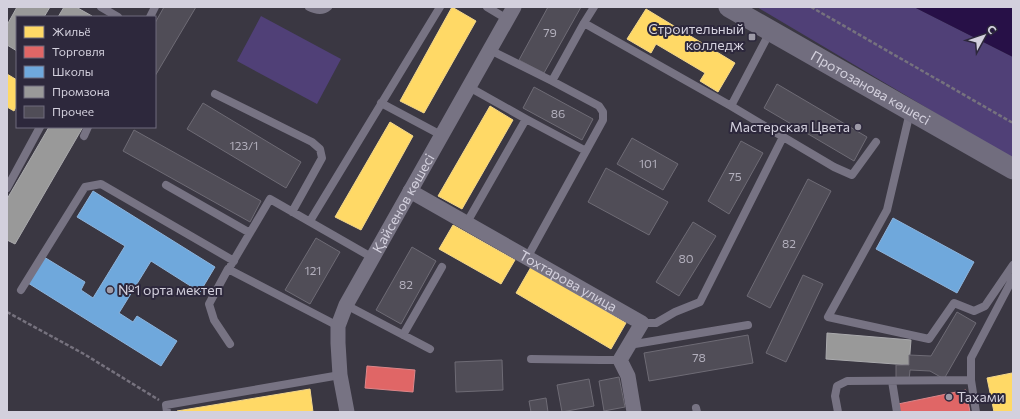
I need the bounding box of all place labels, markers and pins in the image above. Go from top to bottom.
place label: Строительный колледж [648,20,744,53]
marker: Строительный колледж [747,32,757,42]
place label: Мастерская Цвета [729,118,850,135]
marker: Мастерская Цвета [853,122,863,132]
place label: №1 орта мектеп [118,281,223,298]
marker: №1 орта мектеп [105,285,115,295]
place label: Тахами [957,388,1005,405]
marker: Тахами [944,392,954,402]

